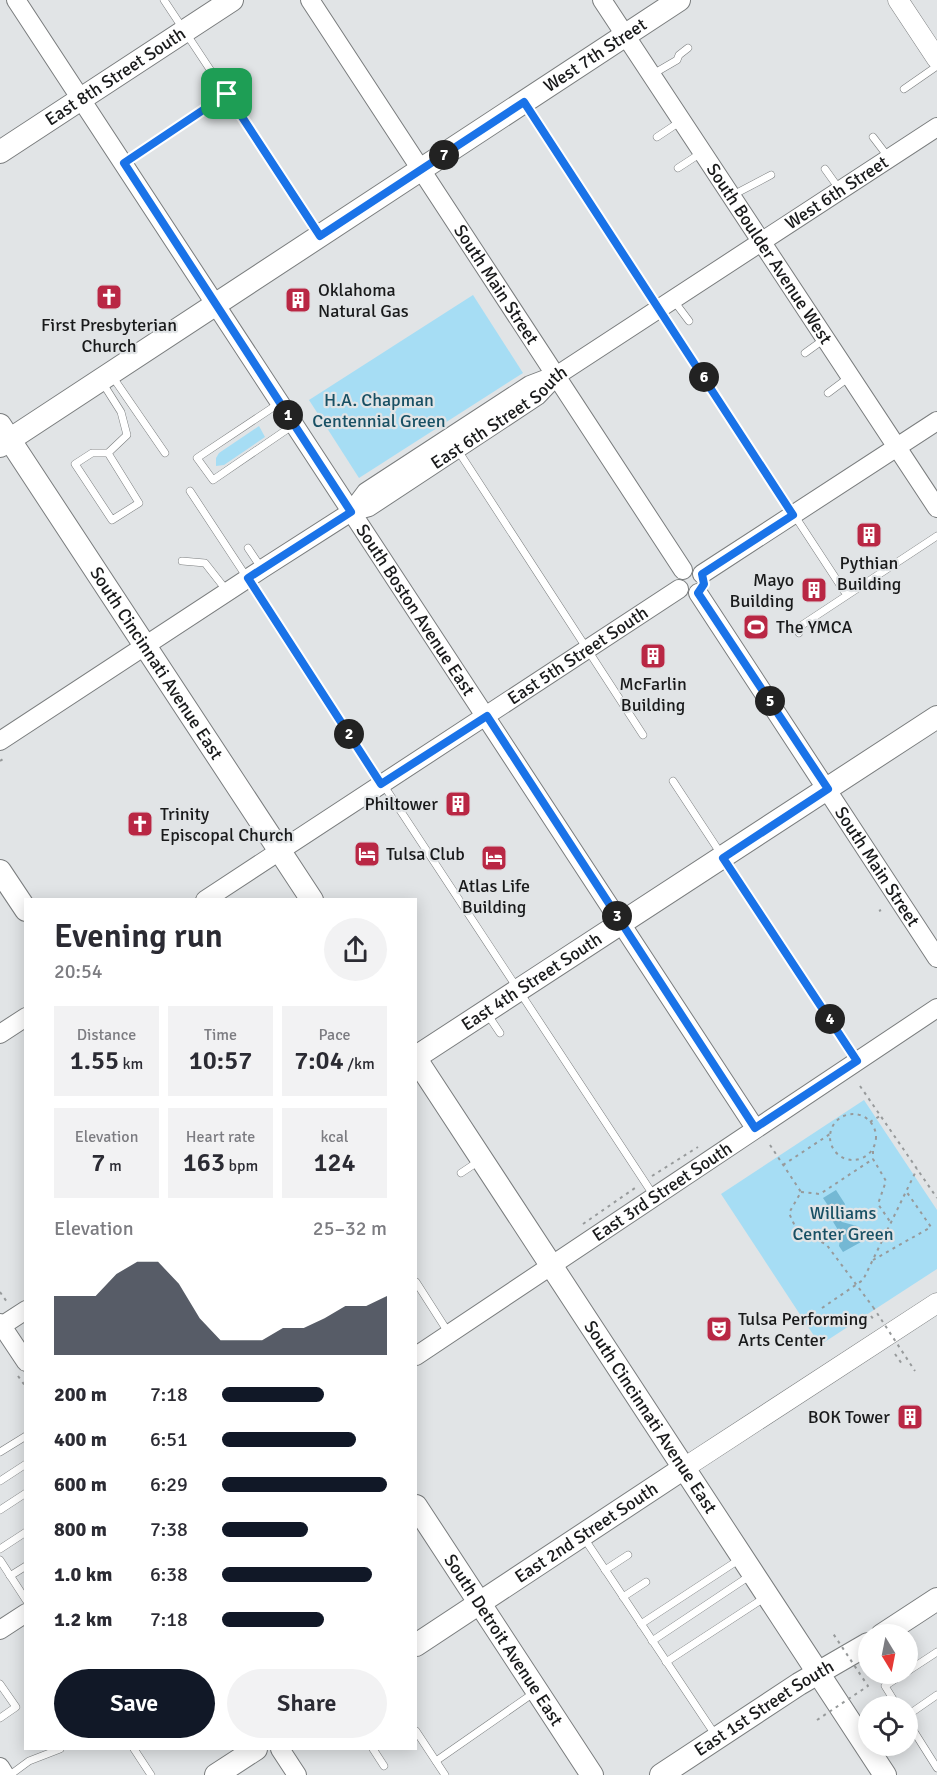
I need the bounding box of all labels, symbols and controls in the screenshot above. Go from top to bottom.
street label: West 7th Street [540,13,651,97]
street label: East 8th Street South [41,22,190,130]
pin [201,68,252,119]
icon: arrive [210,77,243,110]
pin: 7 [429,140,459,170]
text: 7 [440,145,448,165]
street label: West 6th Street [781,151,892,234]
street label: South Boulder Avenue West [702,159,837,348]
street label: South Main Street [449,220,543,349]
place label: Oklahoma Natural Gas [318,279,409,322]
church icon: First Presbyterian Church [94,282,124,312]
building icon: Oklahoma Natural Gas [283,285,313,315]
place label: First Presbyterian Church [41,314,177,357]
street label: East 6th Street South [427,361,571,474]
pin: 6 [689,362,719,392]
text: 6 [700,367,708,387]
park label: H.A. Chapman Centennial Green [312,389,446,432]
pin: 1 [273,400,303,430]
text: 1 [284,405,292,425]
street label: South Boston Avenue East [351,520,480,700]
building icon: Pythian Building [854,520,884,550]
place label: Pythian Building [837,552,901,595]
street label: South Cincinnati Avenue East [85,563,228,764]
place label: Mayo Building [730,569,794,612]
building icon: Mayo Building [799,575,829,605]
street label: East 5th Street South [504,601,652,709]
sports icon: The YMCA [741,612,771,642]
place label: The YMCA [776,616,853,638]
building icon: McFarlin Building [638,641,668,671]
place label: McFarlin Building [619,673,687,716]
pin: 5 [755,686,785,716]
text: 5 [766,691,774,711]
pin: 2 [334,719,364,749]
text: 2 [345,724,353,744]
building icon: Philtower [443,789,473,819]
place label: Philtower [364,793,438,815]
place label: Trinity Episcopal Church [160,803,293,846]
street label: South Main Street [830,803,924,931]
church icon: Trinity Episcopal Church [125,809,155,839]
hotel icon: Tulsa Club [352,839,382,869]
place label: Tulsa Club [386,843,465,865]
hotel icon: Atlas Life Building [479,843,509,873]
place label: Atlas Life Building [458,875,530,918]
pin: 3 [602,901,632,931]
text: 3 [613,906,621,926]
text: Evening run [54,916,223,957]
button: share [324,918,387,981]
street label: East 4th Street South [457,928,606,1035]
text: 20:54 [54,959,103,984]
pin: 4 [815,1004,845,1034]
text: 4 [826,1009,834,1029]
text: Distance [77,1025,136,1045]
text: Time [204,1025,237,1045]
text: Pace [318,1025,351,1045]
text: 1.55 [70,1045,119,1077]
text: 10:57 [189,1045,252,1077]
text: 7:04 [294,1045,344,1077]
text: km [119,1054,143,1074]
text: /km [344,1054,375,1074]
text: Elevation [75,1127,138,1147]
text: Heart rate [186,1127,255,1147]
text: kcal [320,1127,349,1147]
street label: East 3rd Street South [588,1137,736,1246]
text: 7 [91,1147,105,1179]
text: 163 [183,1147,225,1179]
text: 124 [313,1147,356,1179]
text: m [105,1156,122,1176]
text: bpm [225,1156,258,1176]
park label: Williams Center Green [793,1202,894,1245]
text: Elevation [54,1216,134,1241]
text: 25–32 m [313,1216,387,1241]
place label: Tulsa Performing Arts Center [738,1308,868,1351]
theatre icon: Tulsa Performing Arts Center [704,1314,734,1344]
street label: South Cincinnati Avenue East [579,1316,722,1518]
text: 200 m [54,1382,107,1407]
text: 7:18 [150,1382,188,1407]
building icon: BOK Tower [895,1402,925,1432]
place label: BOK Tower [808,1406,890,1428]
text: 400 m [54,1427,107,1452]
text: 6:51 [150,1427,188,1452]
text: 600 m [54,1472,107,1497]
text: 6:29 [150,1472,188,1497]
street label: East 2nd Street South [511,1477,662,1588]
text: 800 m [54,1517,107,1542]
text: 7:38 [150,1517,188,1542]
street label: South Detroit Avenue East [439,1550,568,1730]
text: 1.0 km [54,1562,112,1587]
text: 6:38 [150,1562,188,1587]
text: 1.2 km [54,1607,112,1632]
text: 7:18 [150,1607,188,1632]
north arrow [858,1624,918,1684]
map controls [858,1624,918,1756]
street label: East 1st Street South [690,1655,838,1761]
button: Save [54,1669,215,1738]
button: Share [227,1669,387,1738]
button: locate [858,1696,918,1756]

